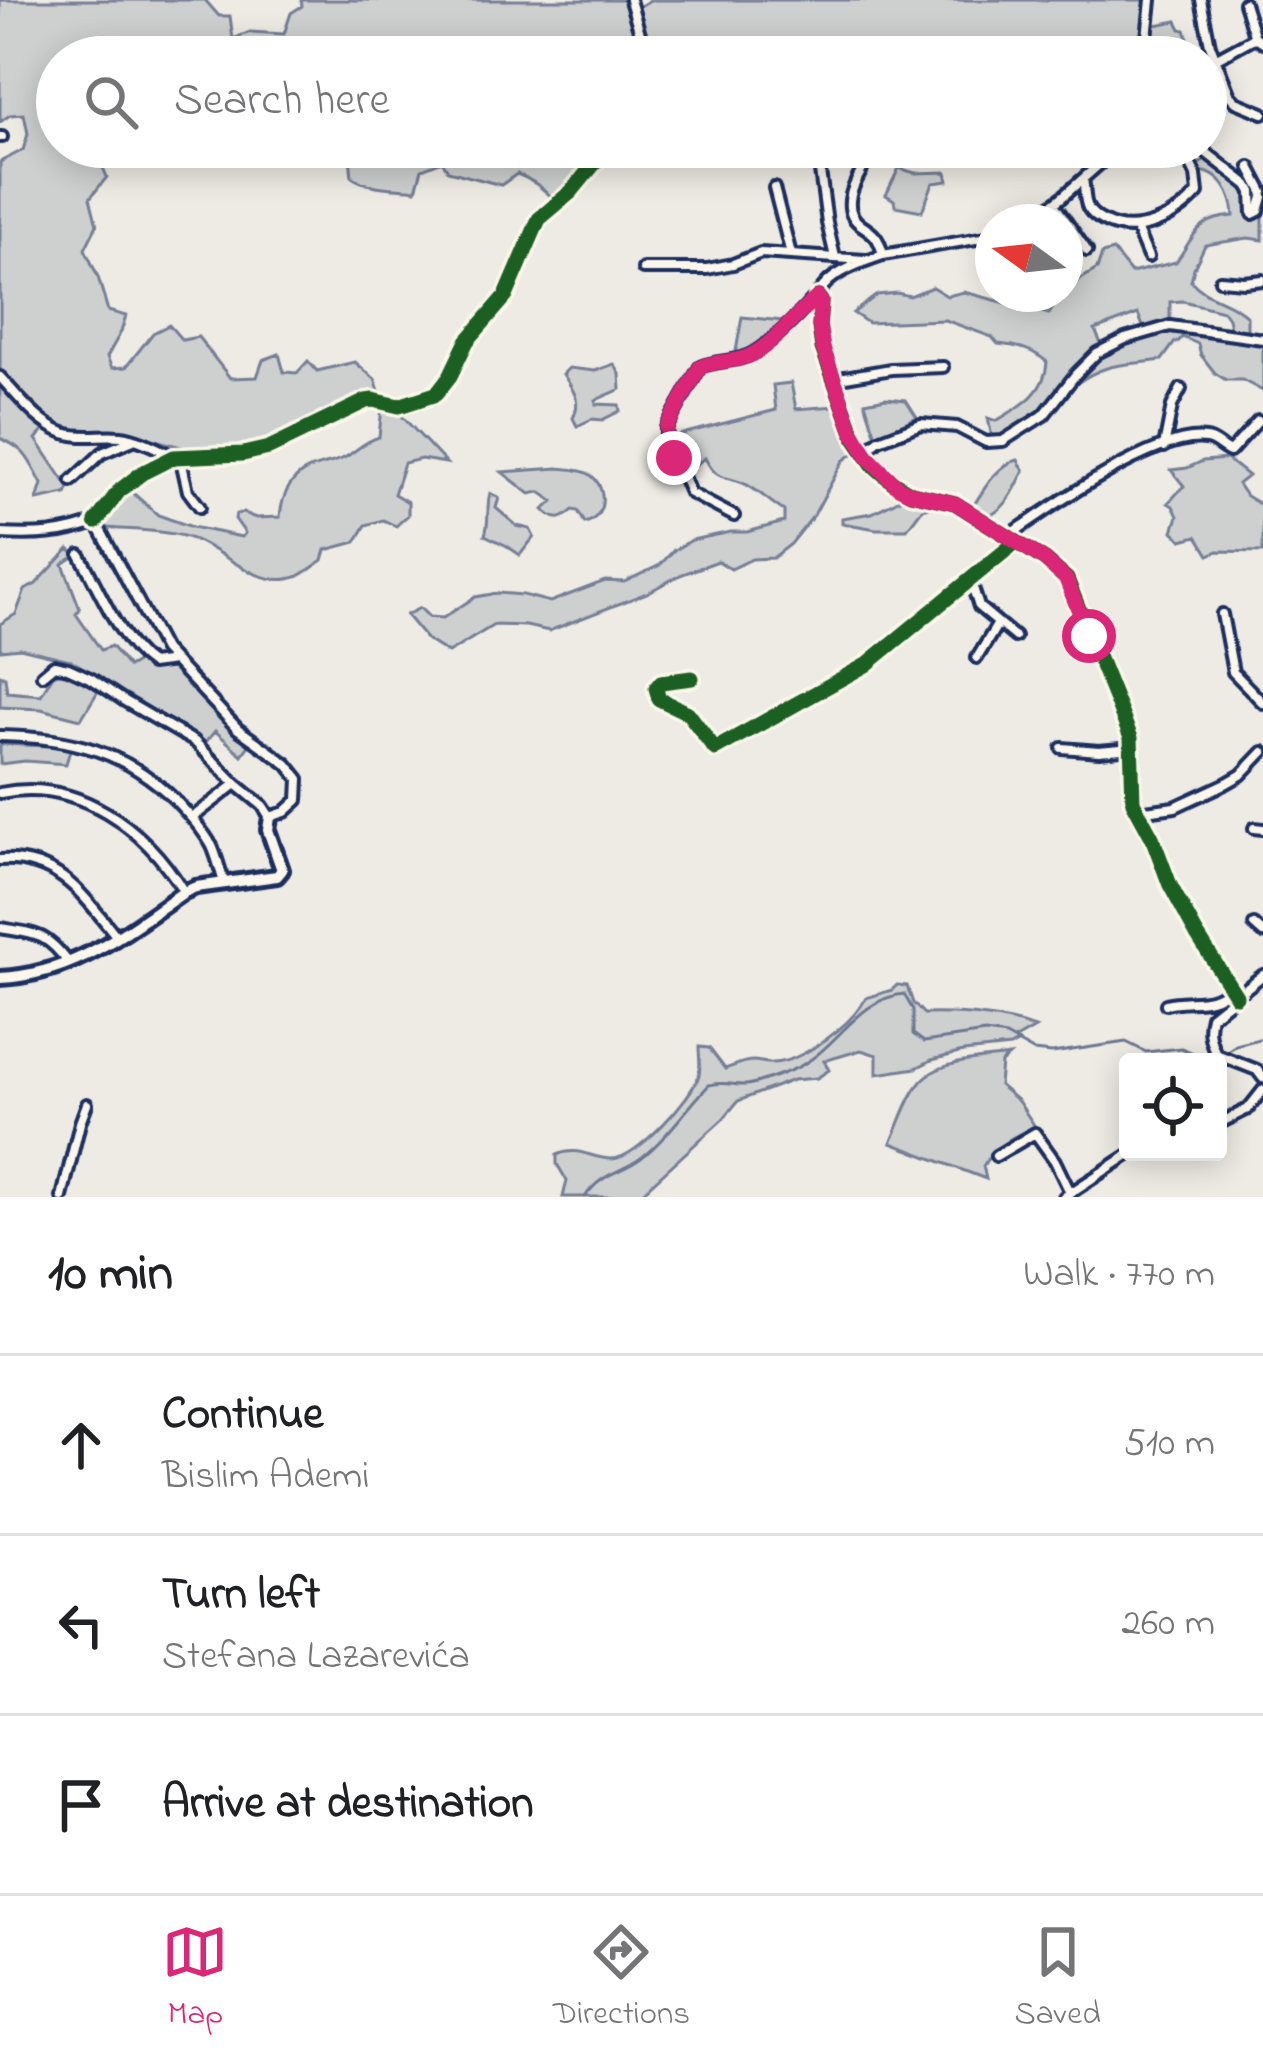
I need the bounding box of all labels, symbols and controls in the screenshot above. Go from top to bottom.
search box [36,36,1227,168]
icon: search [78,69,144,135]
text: Search here [174,69,390,135]
north arrow [975,204,1083,312]
route end [647,431,701,485]
route start [1062,609,1116,663]
map controls [1119,1053,1227,1161]
button: locate [1119,1053,1227,1161]
text: 10 min [48,1238,173,1313]
text: Walk · 770 m [1023,1247,1215,1304]
text: Continue [162,1383,323,1449]
icon: ahead [48,1412,114,1478]
text: 510 m [1123,1416,1215,1473]
text: Bislim Ademi [162,1449,369,1506]
text: Turn left [162,1563,320,1629]
icon: left [48,1592,114,1658]
text: 260 m [1122,1596,1215,1653]
text: Stefana Lazarevića [162,1629,470,1686]
icon: arrive [48,1772,114,1838]
text: Arrive at destination [162,1772,533,1838]
tab: Map [162,1919,228,2039]
tab: Directions [553,1919,690,2039]
tab: Saved [1015,1919,1101,2039]

